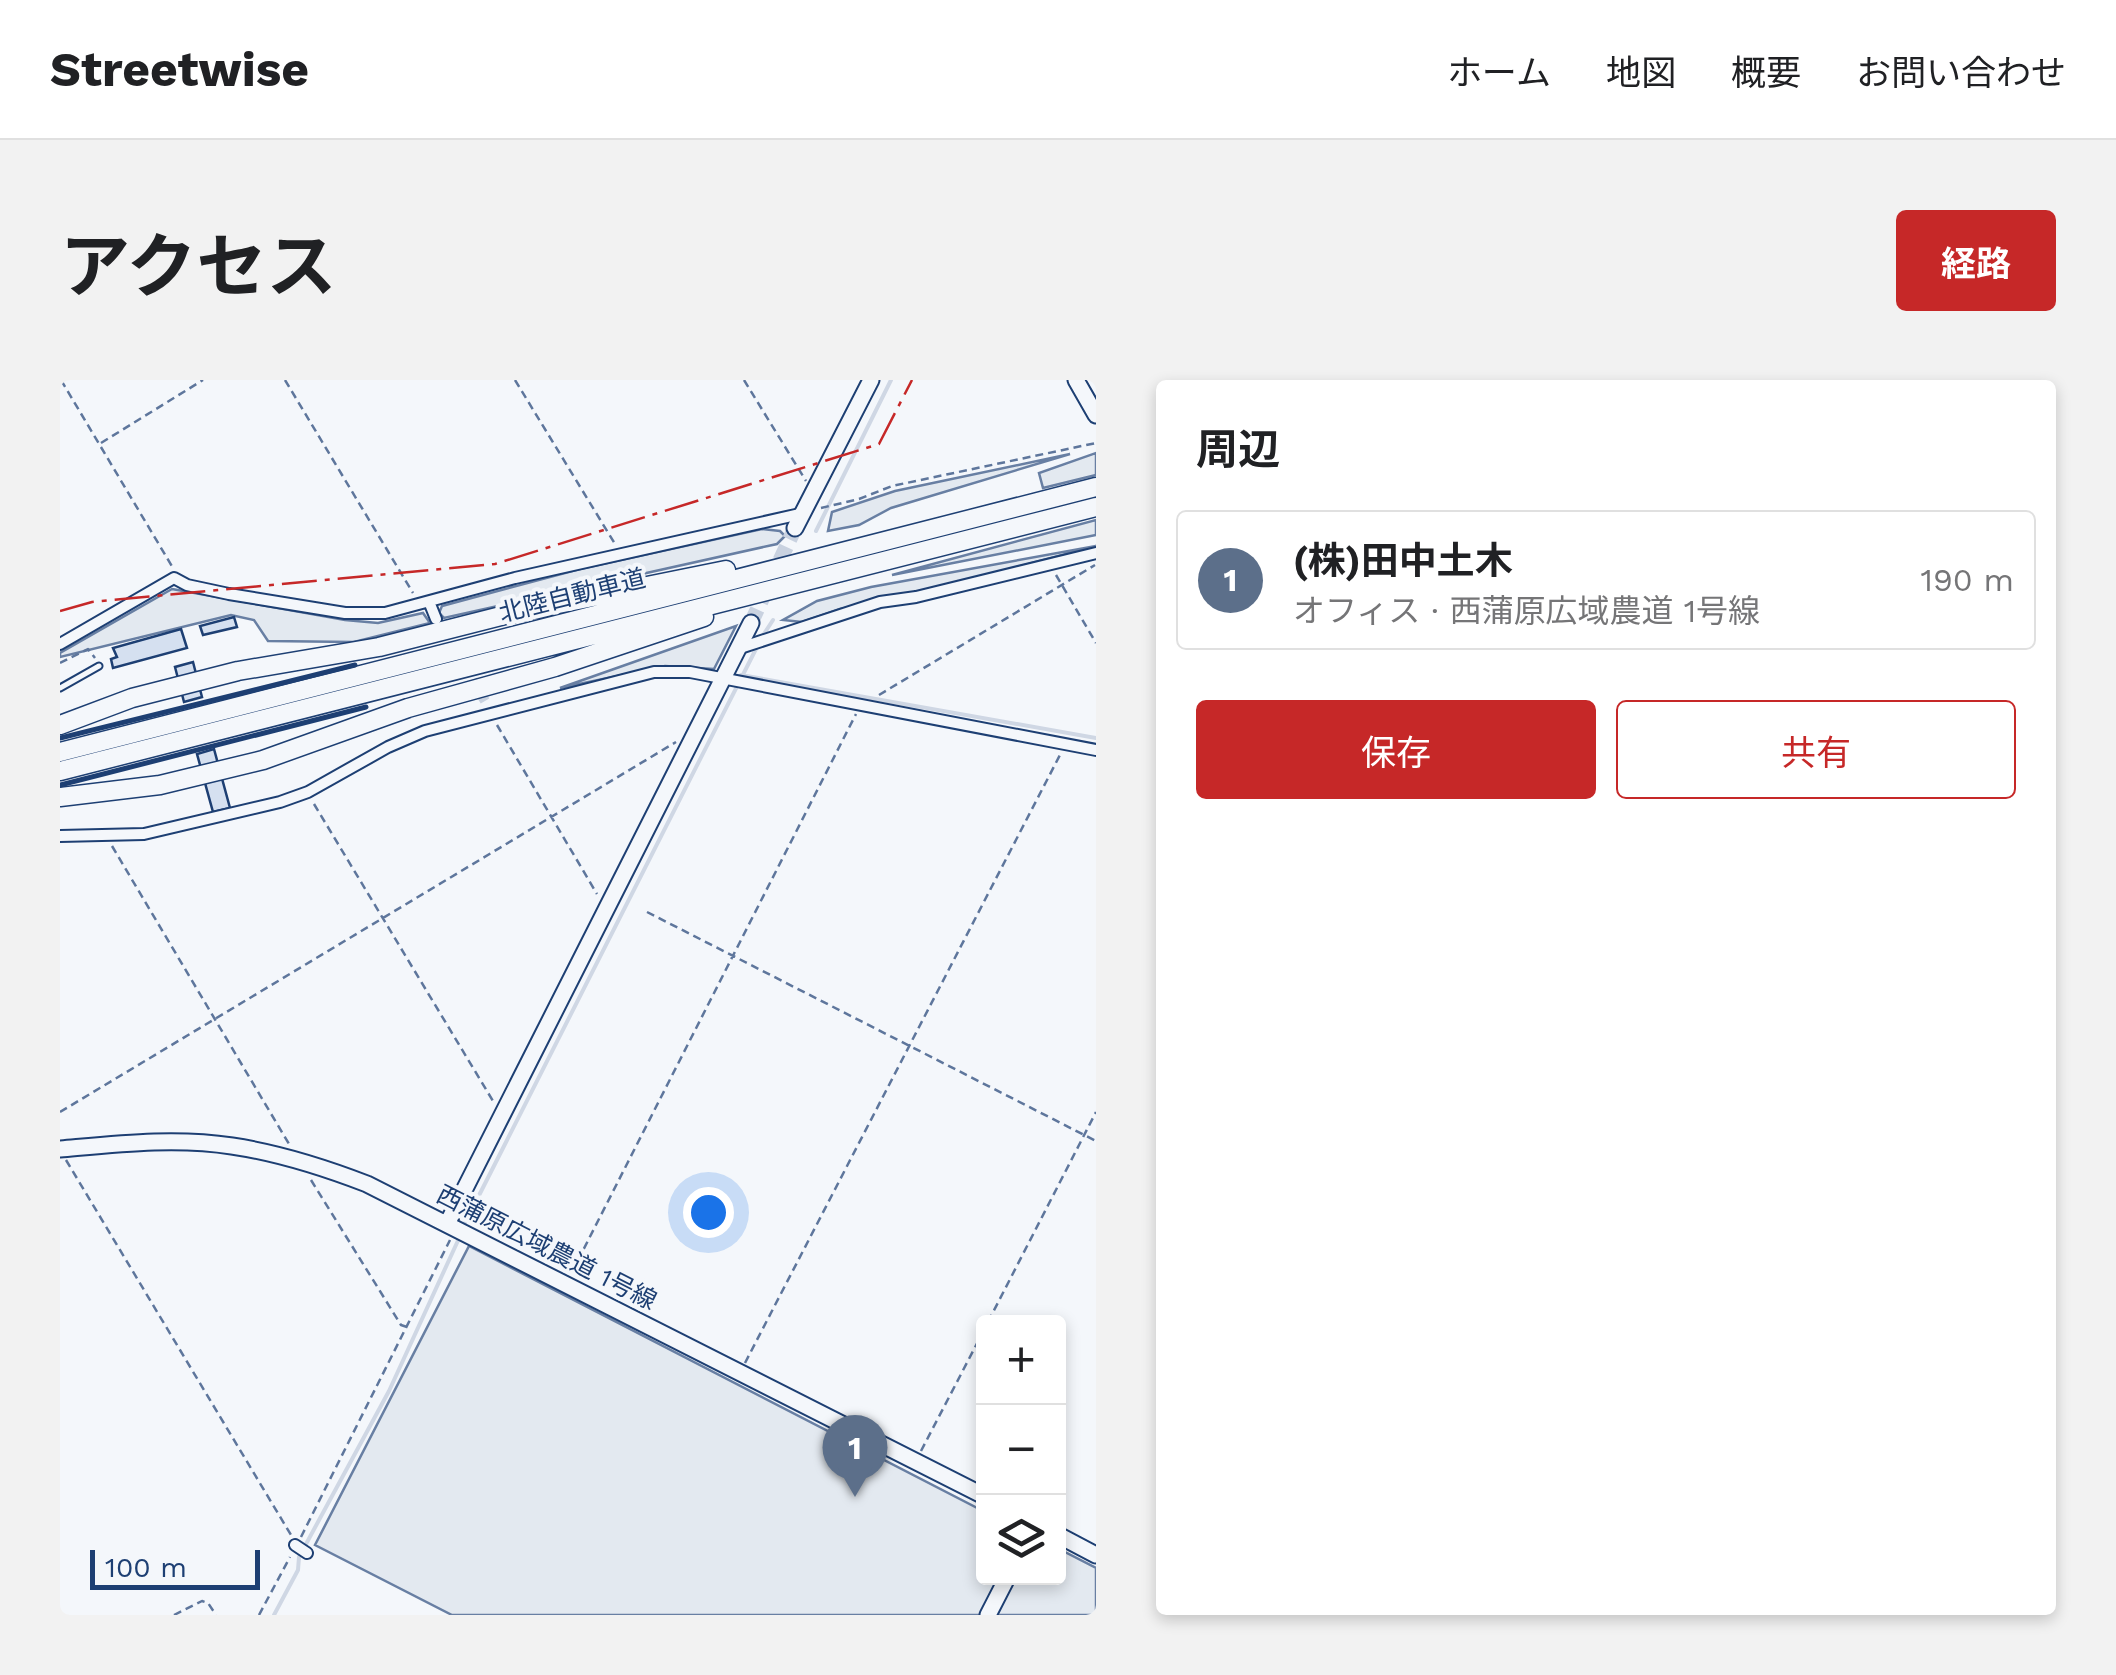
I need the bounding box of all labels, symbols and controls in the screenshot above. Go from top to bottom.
text: Streetwise [50,41,309,98]
text: ホーム [1447,52,1551,94]
text: 地図 [1606,52,1676,94]
text: 概要 [1731,52,1801,94]
text: お問い合わせ [1856,52,2066,94]
button: 経路 [1896,210,2056,311]
text: アクセス [60,226,337,308]
text: 周辺 [1196,425,1280,474]
text: (株)田中土木 [1293,539,1513,583]
text: 1 [1224,561,1237,599]
text: 190 m [1920,561,2014,599]
street label: 北陸自動車道 [496,563,648,628]
text: オフィス · 西蒲原広域農道 1号線 [1293,592,1760,630]
button: 保存 [1196,700,1596,799]
button: 共有 [1616,700,2016,799]
street label: 西蒲原広域農道 1号線 [432,1179,662,1315]
your location [683,1187,734,1238]
map controls [976,1315,1066,1585]
button: + [976,1315,1066,1405]
button: − [976,1405,1066,1495]
pin: 1 [822,1414,888,1497]
button: layers [976,1495,1066,1585]
scale bar [90,1545,260,1590]
text: 100 m [105,1551,187,1584]

